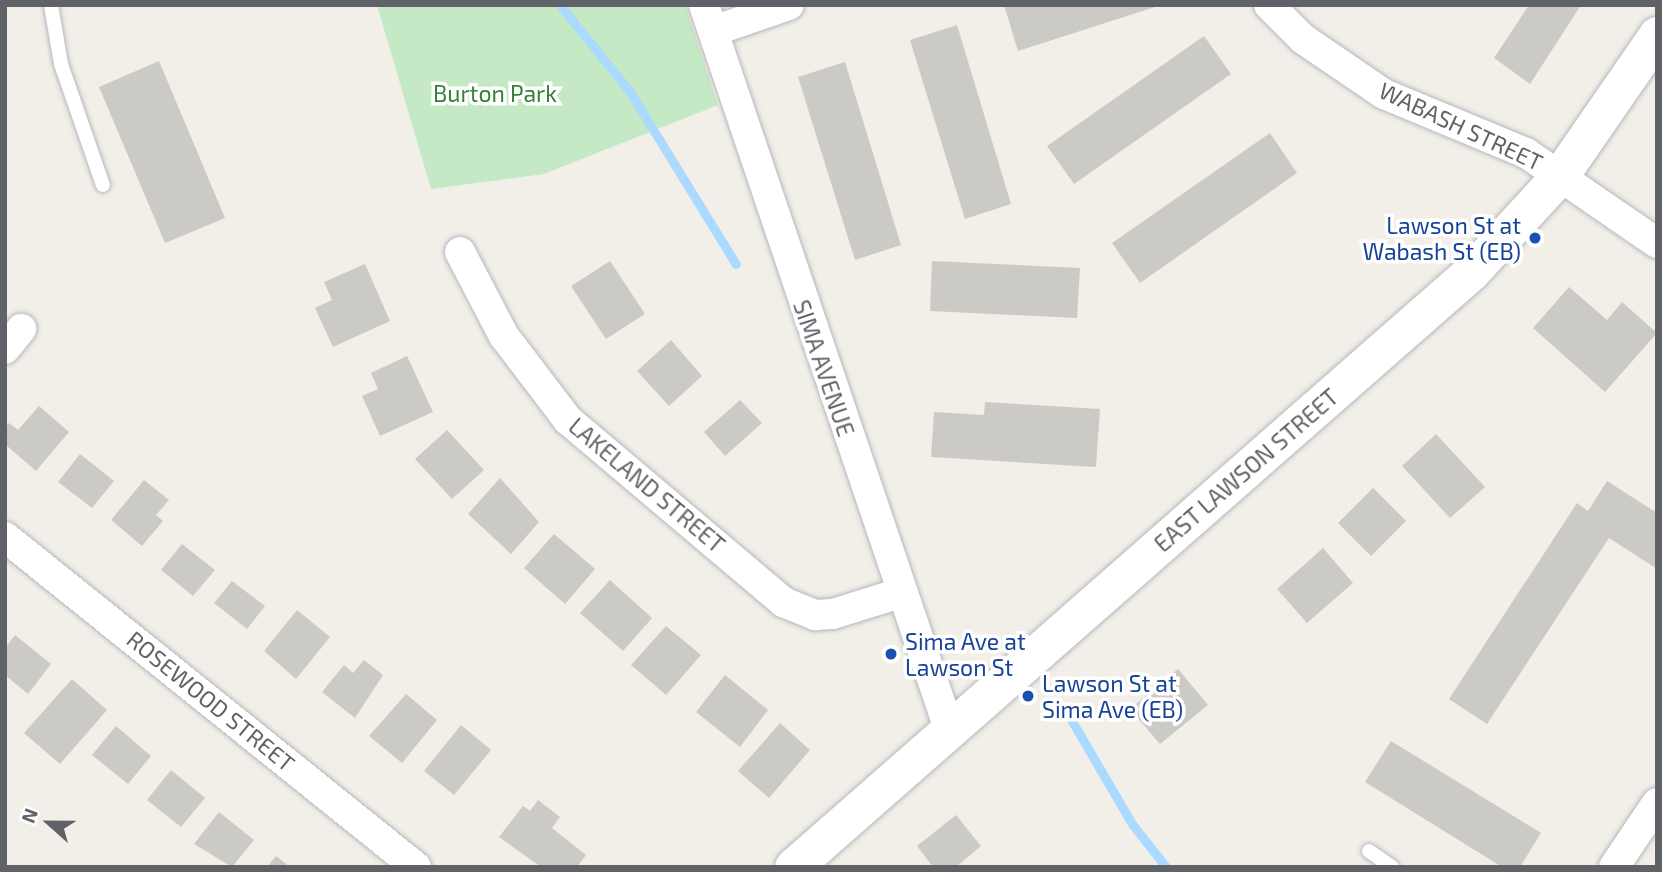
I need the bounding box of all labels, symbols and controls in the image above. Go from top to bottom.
street label: WABASH STREET [1375,76,1547,176]
park label: Burton Park [433,79,557,107]
place label: Lawson St at Wabash St (EB) [1362,211,1521,265]
marker: Lawson St at Wabash St (EB) [1527,230,1543,246]
street label: SIMA AVENUE [788,296,860,440]
street label: EAST LAWSON STREET [1148,382,1344,558]
street label: LAKELAND STREET [564,412,730,558]
street label: ROSEWOOD STREET [122,625,300,777]
place label: Sima Ave at Lawson St [905,627,1026,681]
marker: Sima Ave at Lawson St [883,646,899,662]
place label: Lawson St at Sima Ave (EB) [1042,669,1184,723]
marker: Lawson St at Sima Ave (EB) [1020,688,1036,704]
north arrow [14,788,84,858]
text: N [16,805,42,826]

